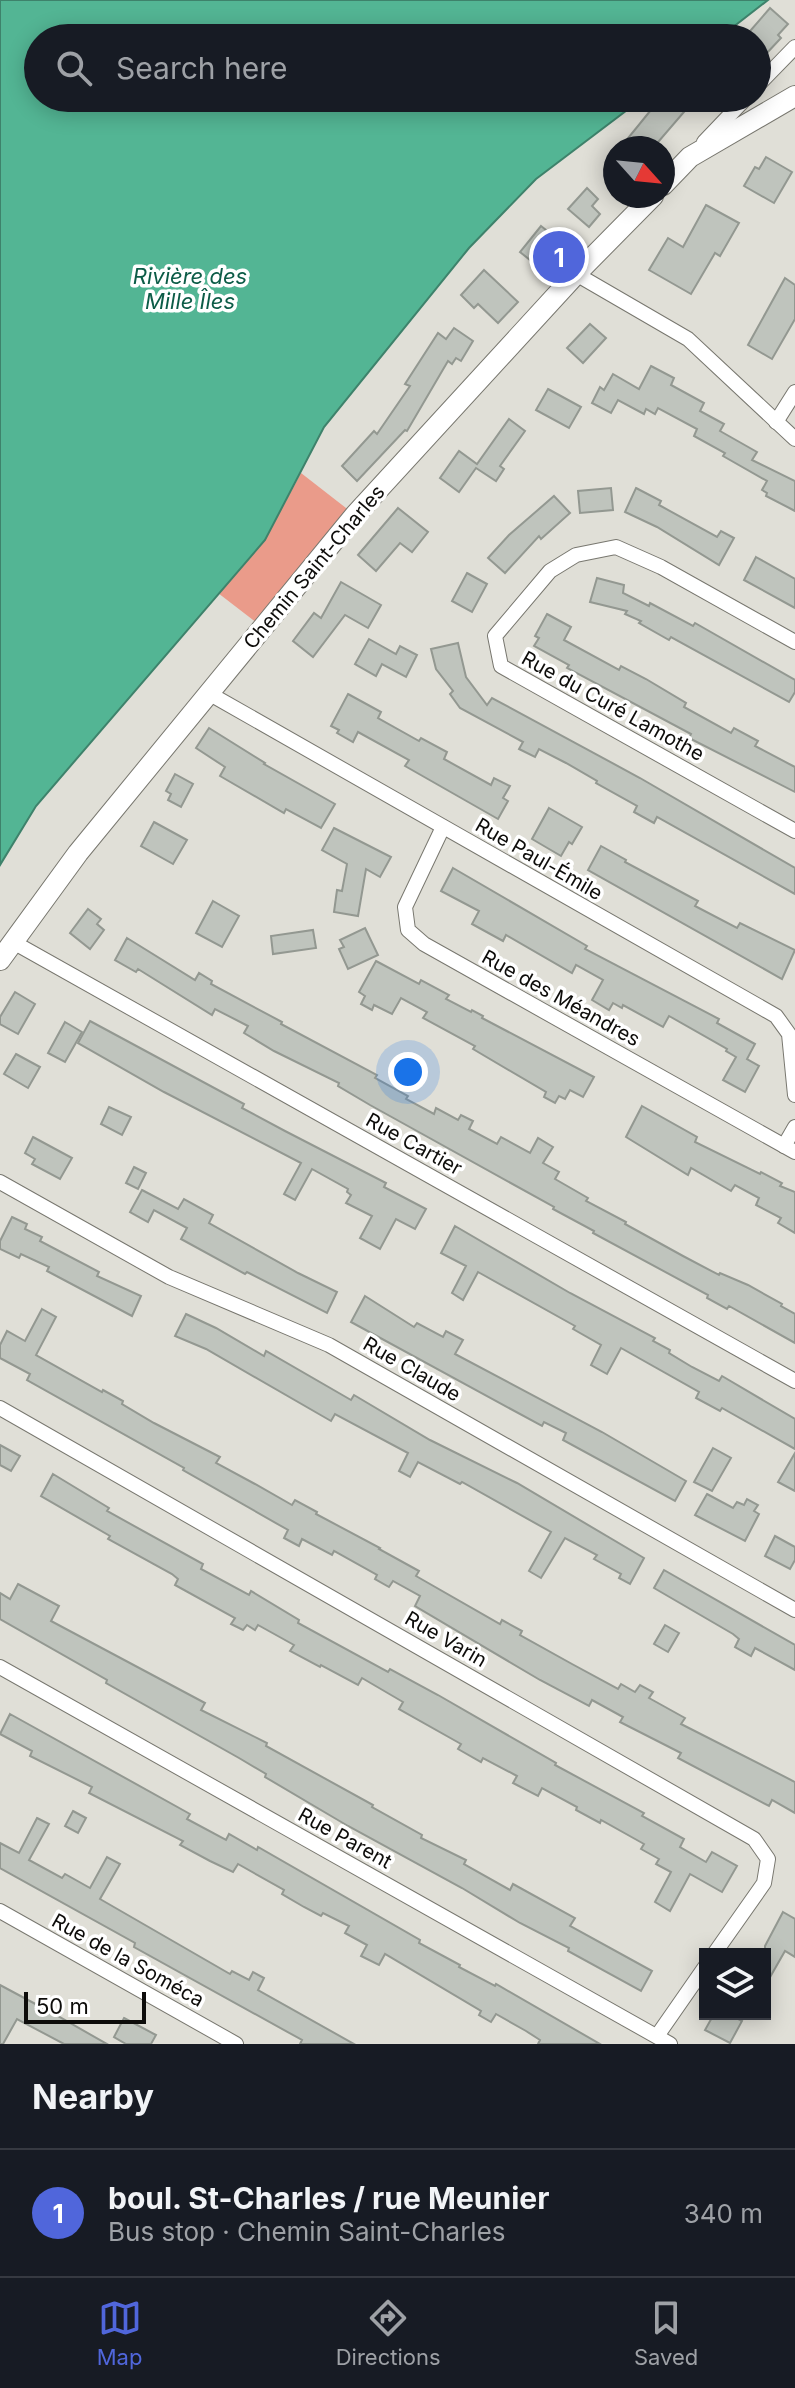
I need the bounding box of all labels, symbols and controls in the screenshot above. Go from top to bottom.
search box [24,24,771,112]
icon: search [52,46,96,90]
text: Search here [116,50,288,86]
north arrow [603,136,675,208]
pin: 1 [533,227,585,287]
water label: Rivière des Mille Îles [133,263,247,314]
street label: Chemin Saint-Charles [238,480,390,654]
street label: Rue du Curé Lamothe [518,646,708,766]
street label: Rue Paul-Émile [471,812,607,905]
street label: Rue des Méandres [478,945,644,1051]
your location [388,1052,428,1092]
street label: Rue Cartier [362,1108,467,1180]
street label: Rue Claude [359,1332,465,1406]
street label: Rue Varin [401,1606,491,1672]
street label: Rue Parent [294,1802,396,1874]
street label: Rue de la Soméca [48,1908,208,2012]
map controls [699,1948,771,2020]
button: layers [699,1948,771,2020]
scale bar [24,1988,146,2024]
text: 50 m [36,1993,89,2019]
text: Nearby [32,2076,154,2117]
text: boul. St-Charles / rue Meunier [108,2180,549,2216]
text: 1 [52,2198,64,2229]
text: 340 m [684,2198,763,2229]
text: Bus stop · Chemin Saint-Charles [108,2216,506,2247]
tab: Map [97,2296,142,2370]
tab: Directions [336,2296,441,2370]
tab: Saved [634,2296,698,2370]

